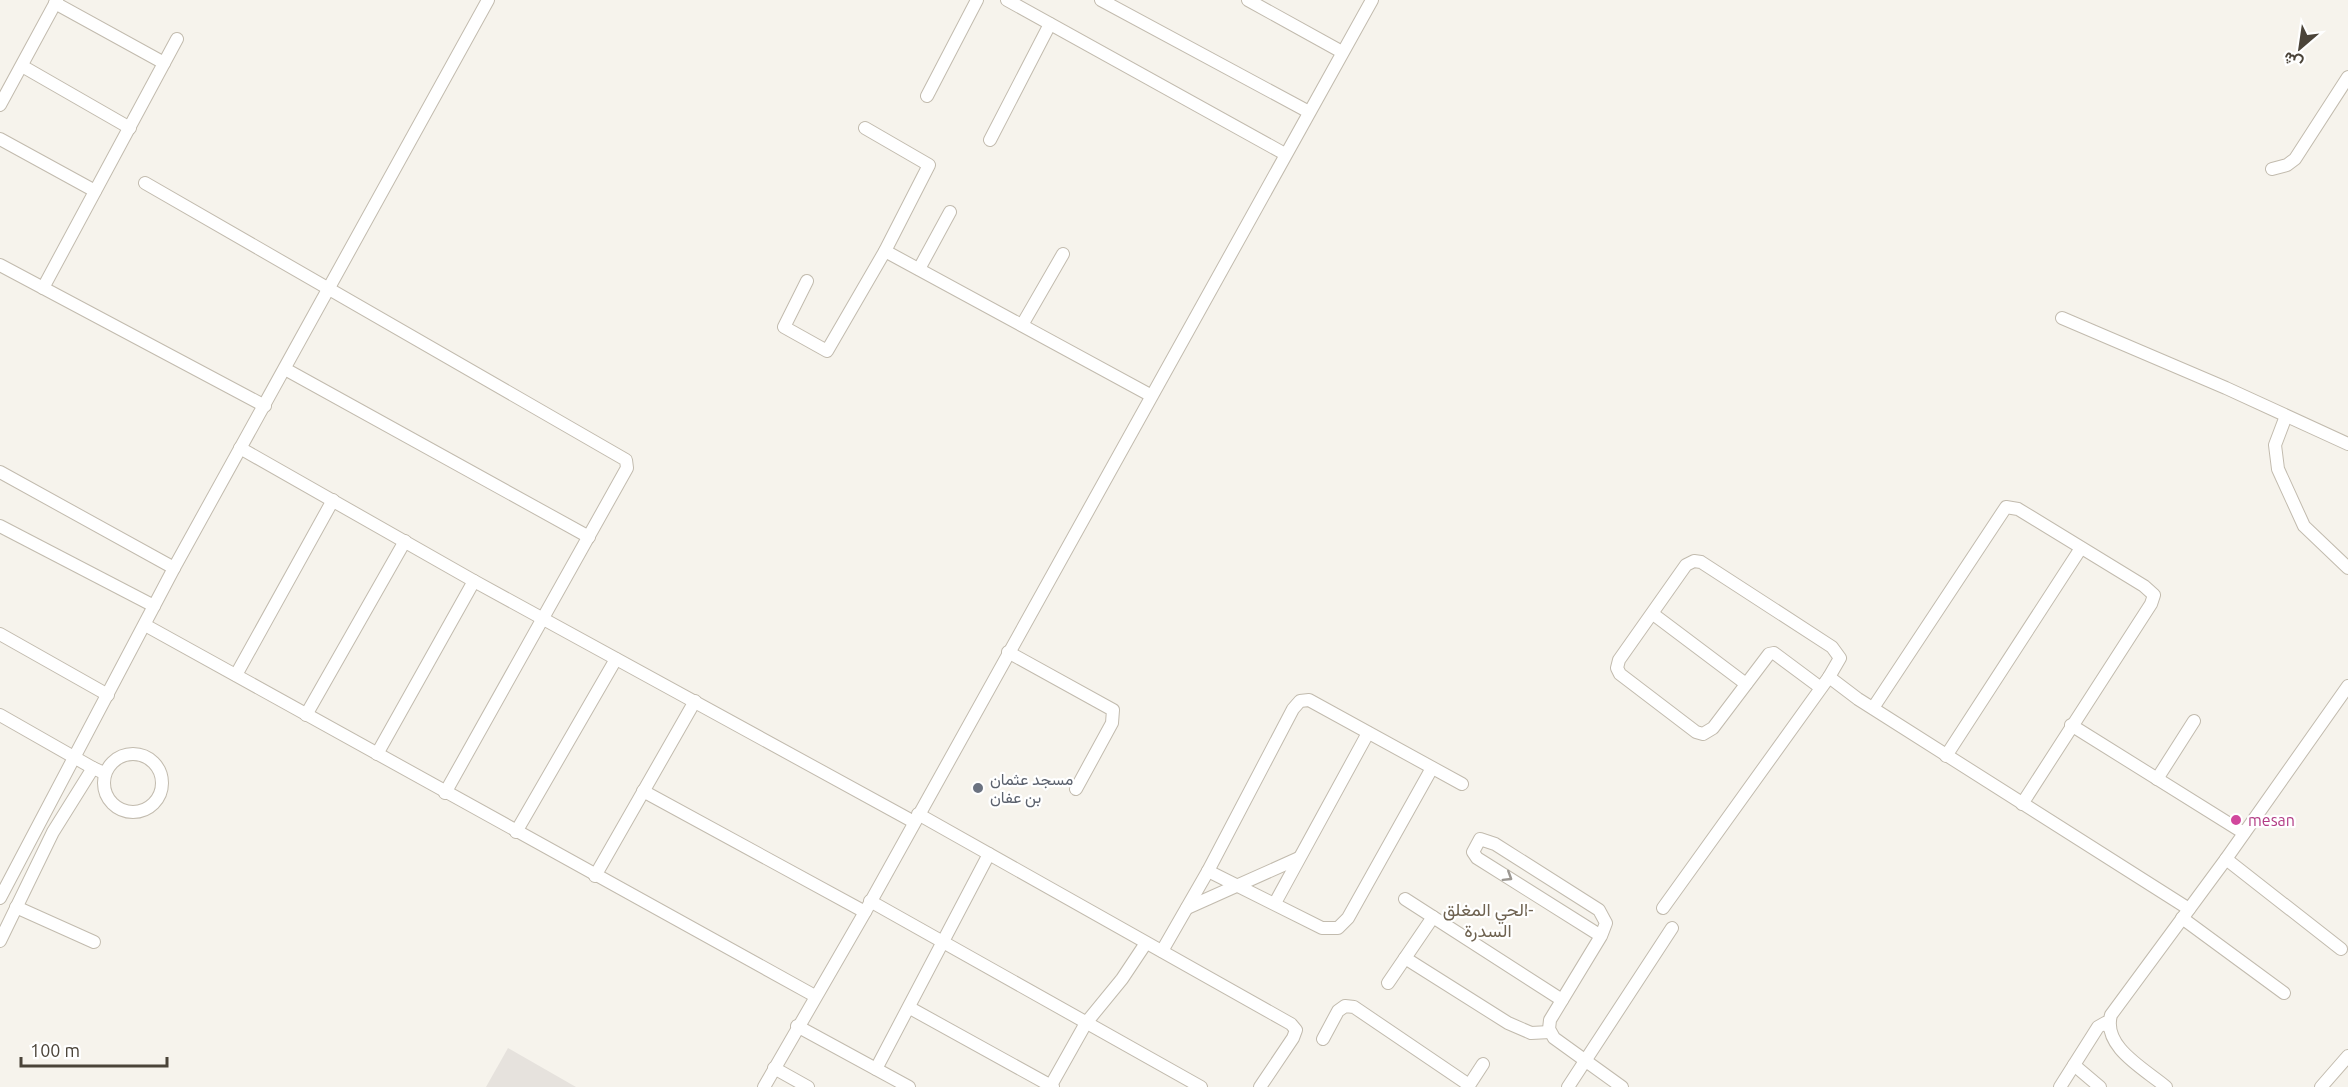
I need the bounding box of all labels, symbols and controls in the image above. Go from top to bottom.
north arrow [2270,18,2330,78]
text: ش [2280,48,2306,74]
place label: مسجد عثمان بن عفان [990,770,1073,808]
marker: مسجد عثمان بن عفان [971,781,985,795]
place label: mesan [2248,811,2295,829]
marker: mesan [2229,813,2243,827]
one-way arrow [1502,870,1512,882]
district label: الحي المغلق- السدرة [1443,899,1533,942]
scale bar [21,1030,166,1068]
text: 100 m [30,1040,80,1060]

